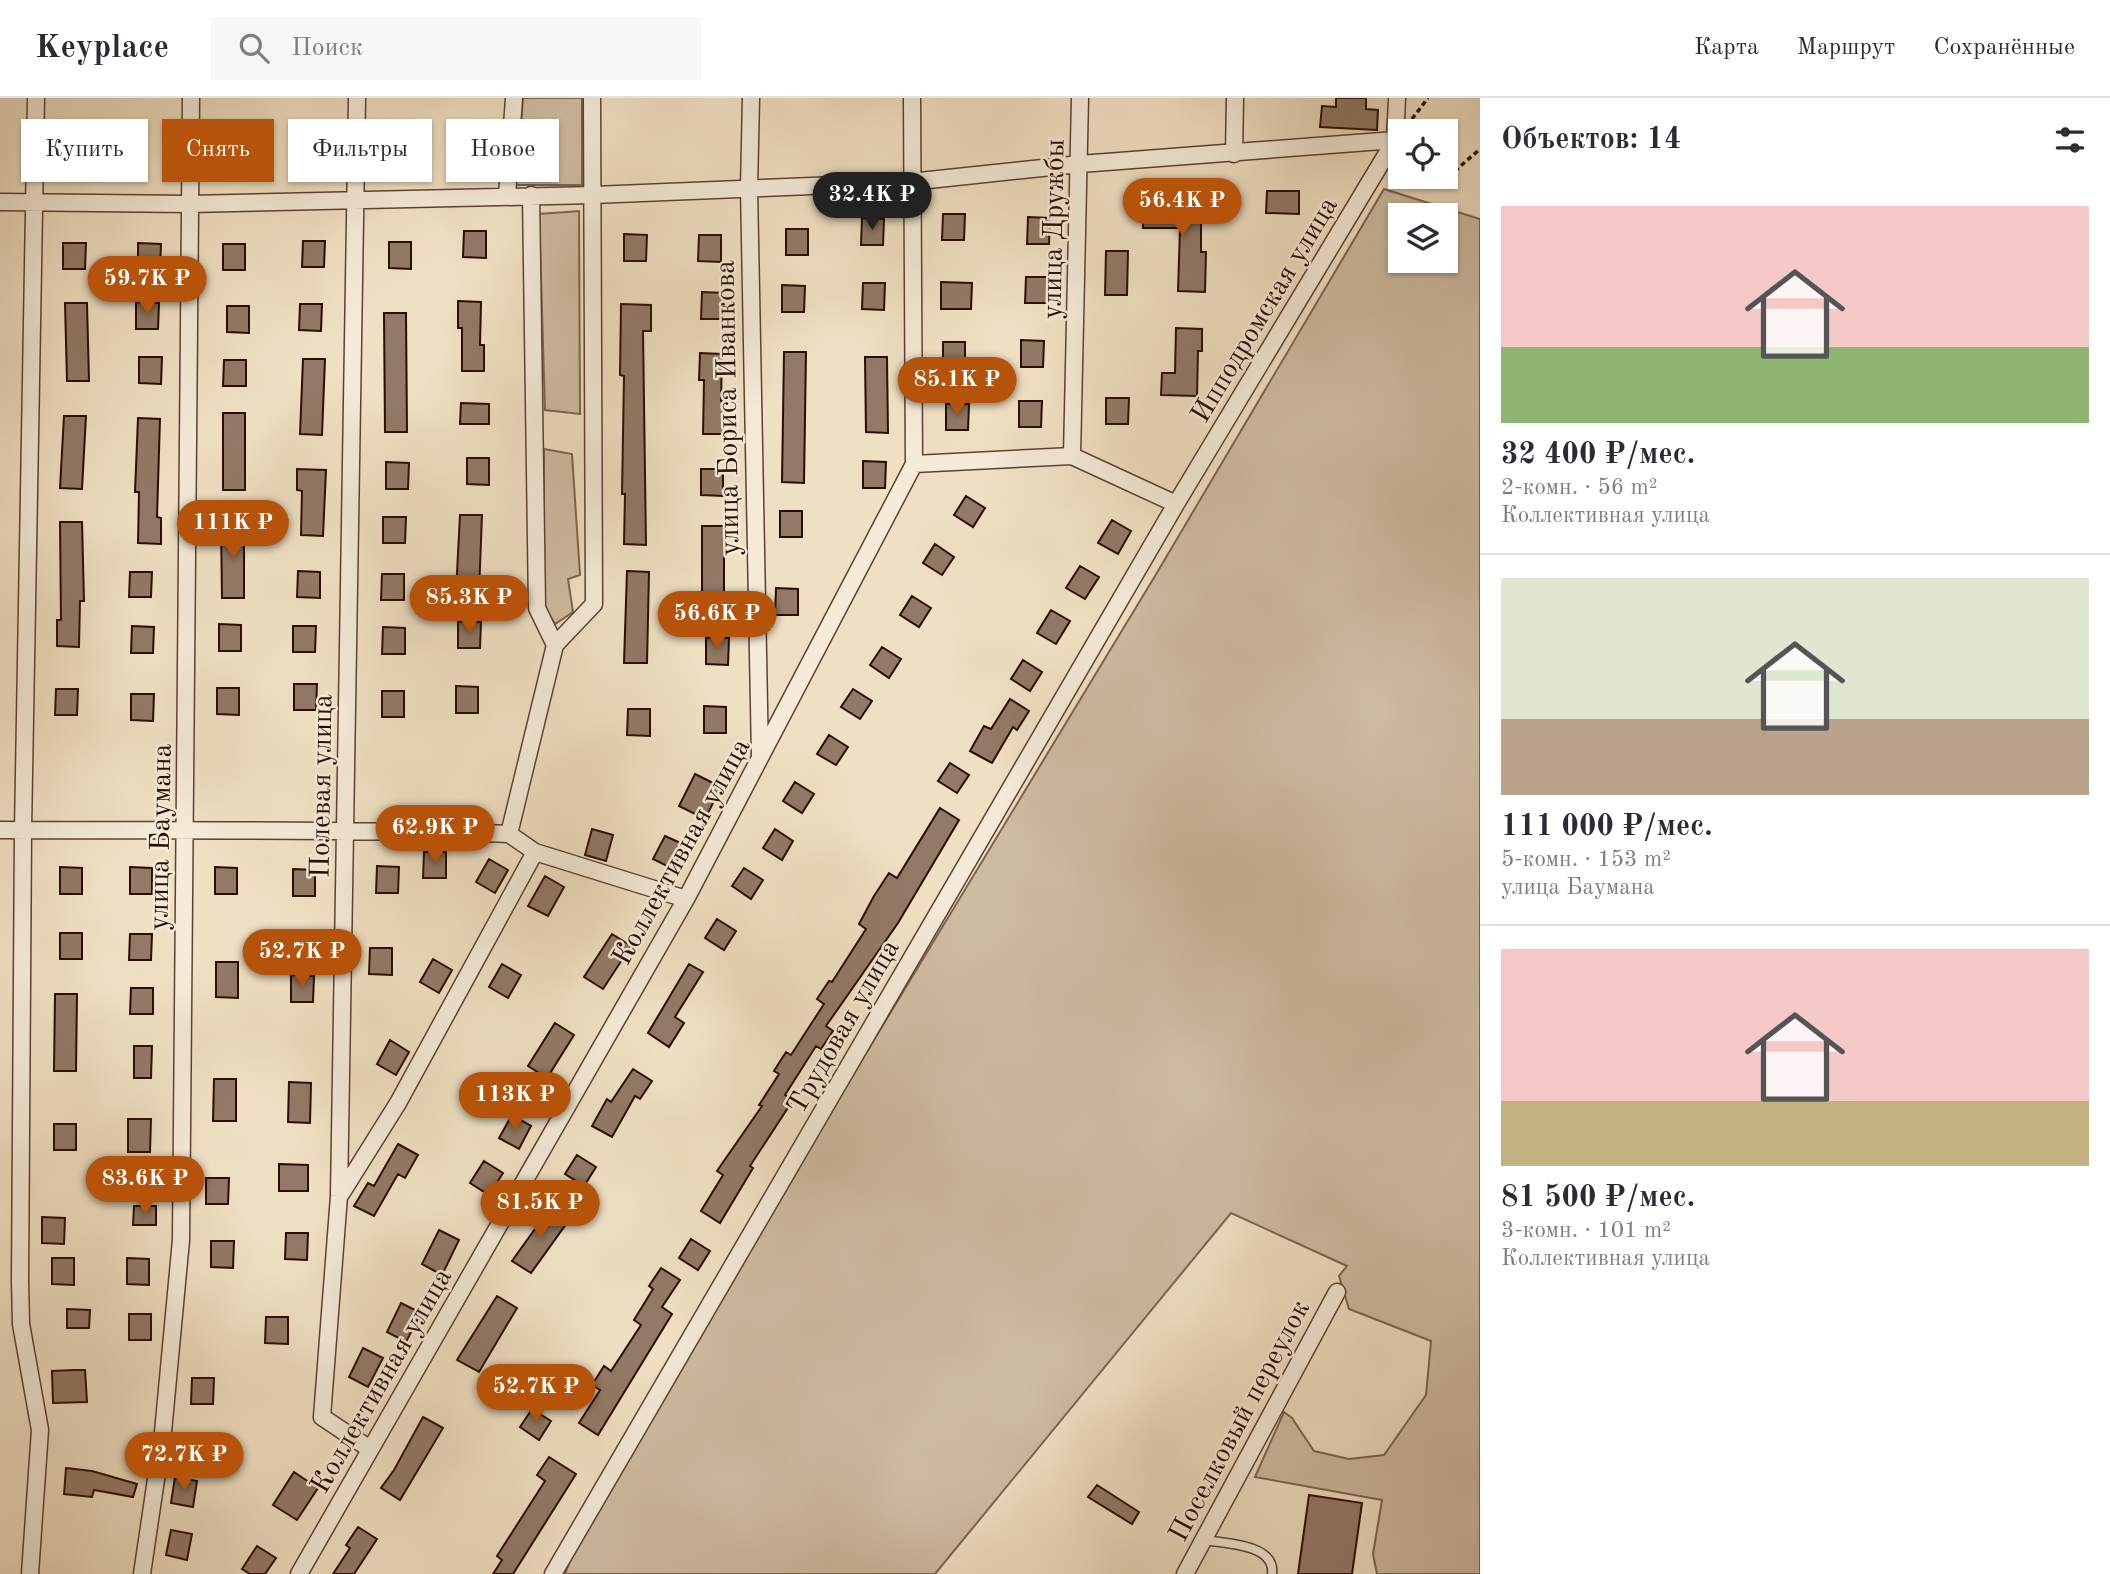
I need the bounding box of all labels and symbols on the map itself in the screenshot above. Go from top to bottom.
street label: улица Дружбы [1039,139,1071,320]
pin: 32.4K ₽ [807,172,937,232]
pin: 56.4K ₽ [1117,178,1247,238]
street label: Ипподромская улица [1187,193,1344,428]
pin: 59.7K ₽ [82,256,212,316]
street label: улица Бориса Иванкова [712,260,746,556]
pin: 85.1K ₽ [892,358,1022,417]
pin: 111K ₽ [176,500,290,560]
pin: 85.3K ₽ [404,575,534,635]
pin: 56.6K ₽ [652,592,782,651]
street label: Полевая улица [307,694,339,878]
street label: Коллективная улица [609,734,757,970]
street label: улица Баумана [146,743,178,931]
pin: 62.9K ₽ [370,806,500,865]
pin: 52.7K ₽ [237,930,367,989]
street label: Трудовая улица [783,935,906,1120]
pin: 113K ₽ [458,1072,572,1132]
pin: 83.6K ₽ [80,1156,210,1216]
pin: 81.5K ₽ [475,1180,605,1240]
street label: Коллективная улица [307,1264,458,1499]
street label: Поселковый переулок [1165,1296,1316,1547]
pin: 52.7K ₽ [471,1364,601,1424]
pin: 72.7K ₽ [119,1432,249,1492]

